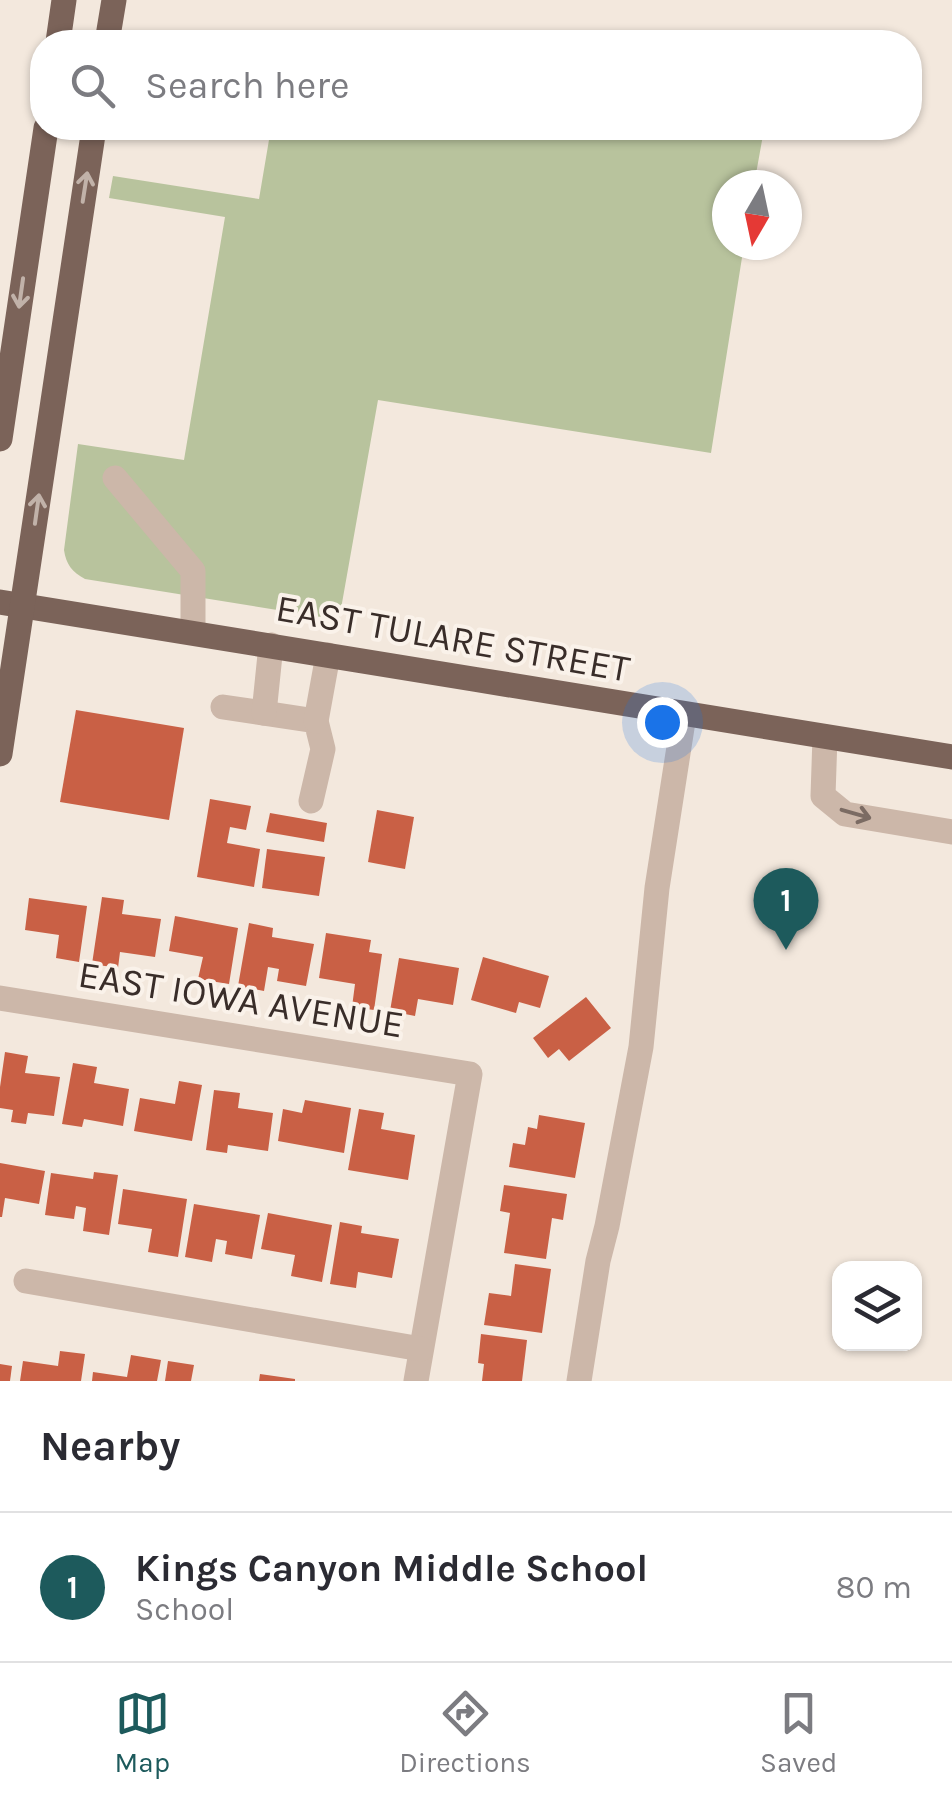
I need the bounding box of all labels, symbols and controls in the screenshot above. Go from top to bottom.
search box [30,30,922,140]
icon: search [65,58,120,113]
text: Search here [145,63,349,108]
north arrow [712,170,802,260]
one-way arrow [77,172,95,204]
one-way arrow [12,277,30,309]
one-way arrow [28,493,46,526]
street label: EAST TULARE STREET [273,585,633,692]
your location [637,697,688,748]
one-way arrow [839,806,871,825]
pin: 1 [754,868,818,950]
street label: EAST IOWA AVENUE [75,952,407,1047]
map controls [832,1261,922,1351]
button: layers [832,1261,922,1351]
text: Nearby [40,1421,180,1471]
text: Kings Canyon Middle School [135,1546,648,1591]
text: 1 [67,1569,78,1606]
text: 80 m [836,1569,912,1606]
text: School [135,1591,234,1628]
tab: Map [115,1686,170,1779]
tab: Directions [399,1686,531,1779]
tab: Saved [760,1686,837,1779]

